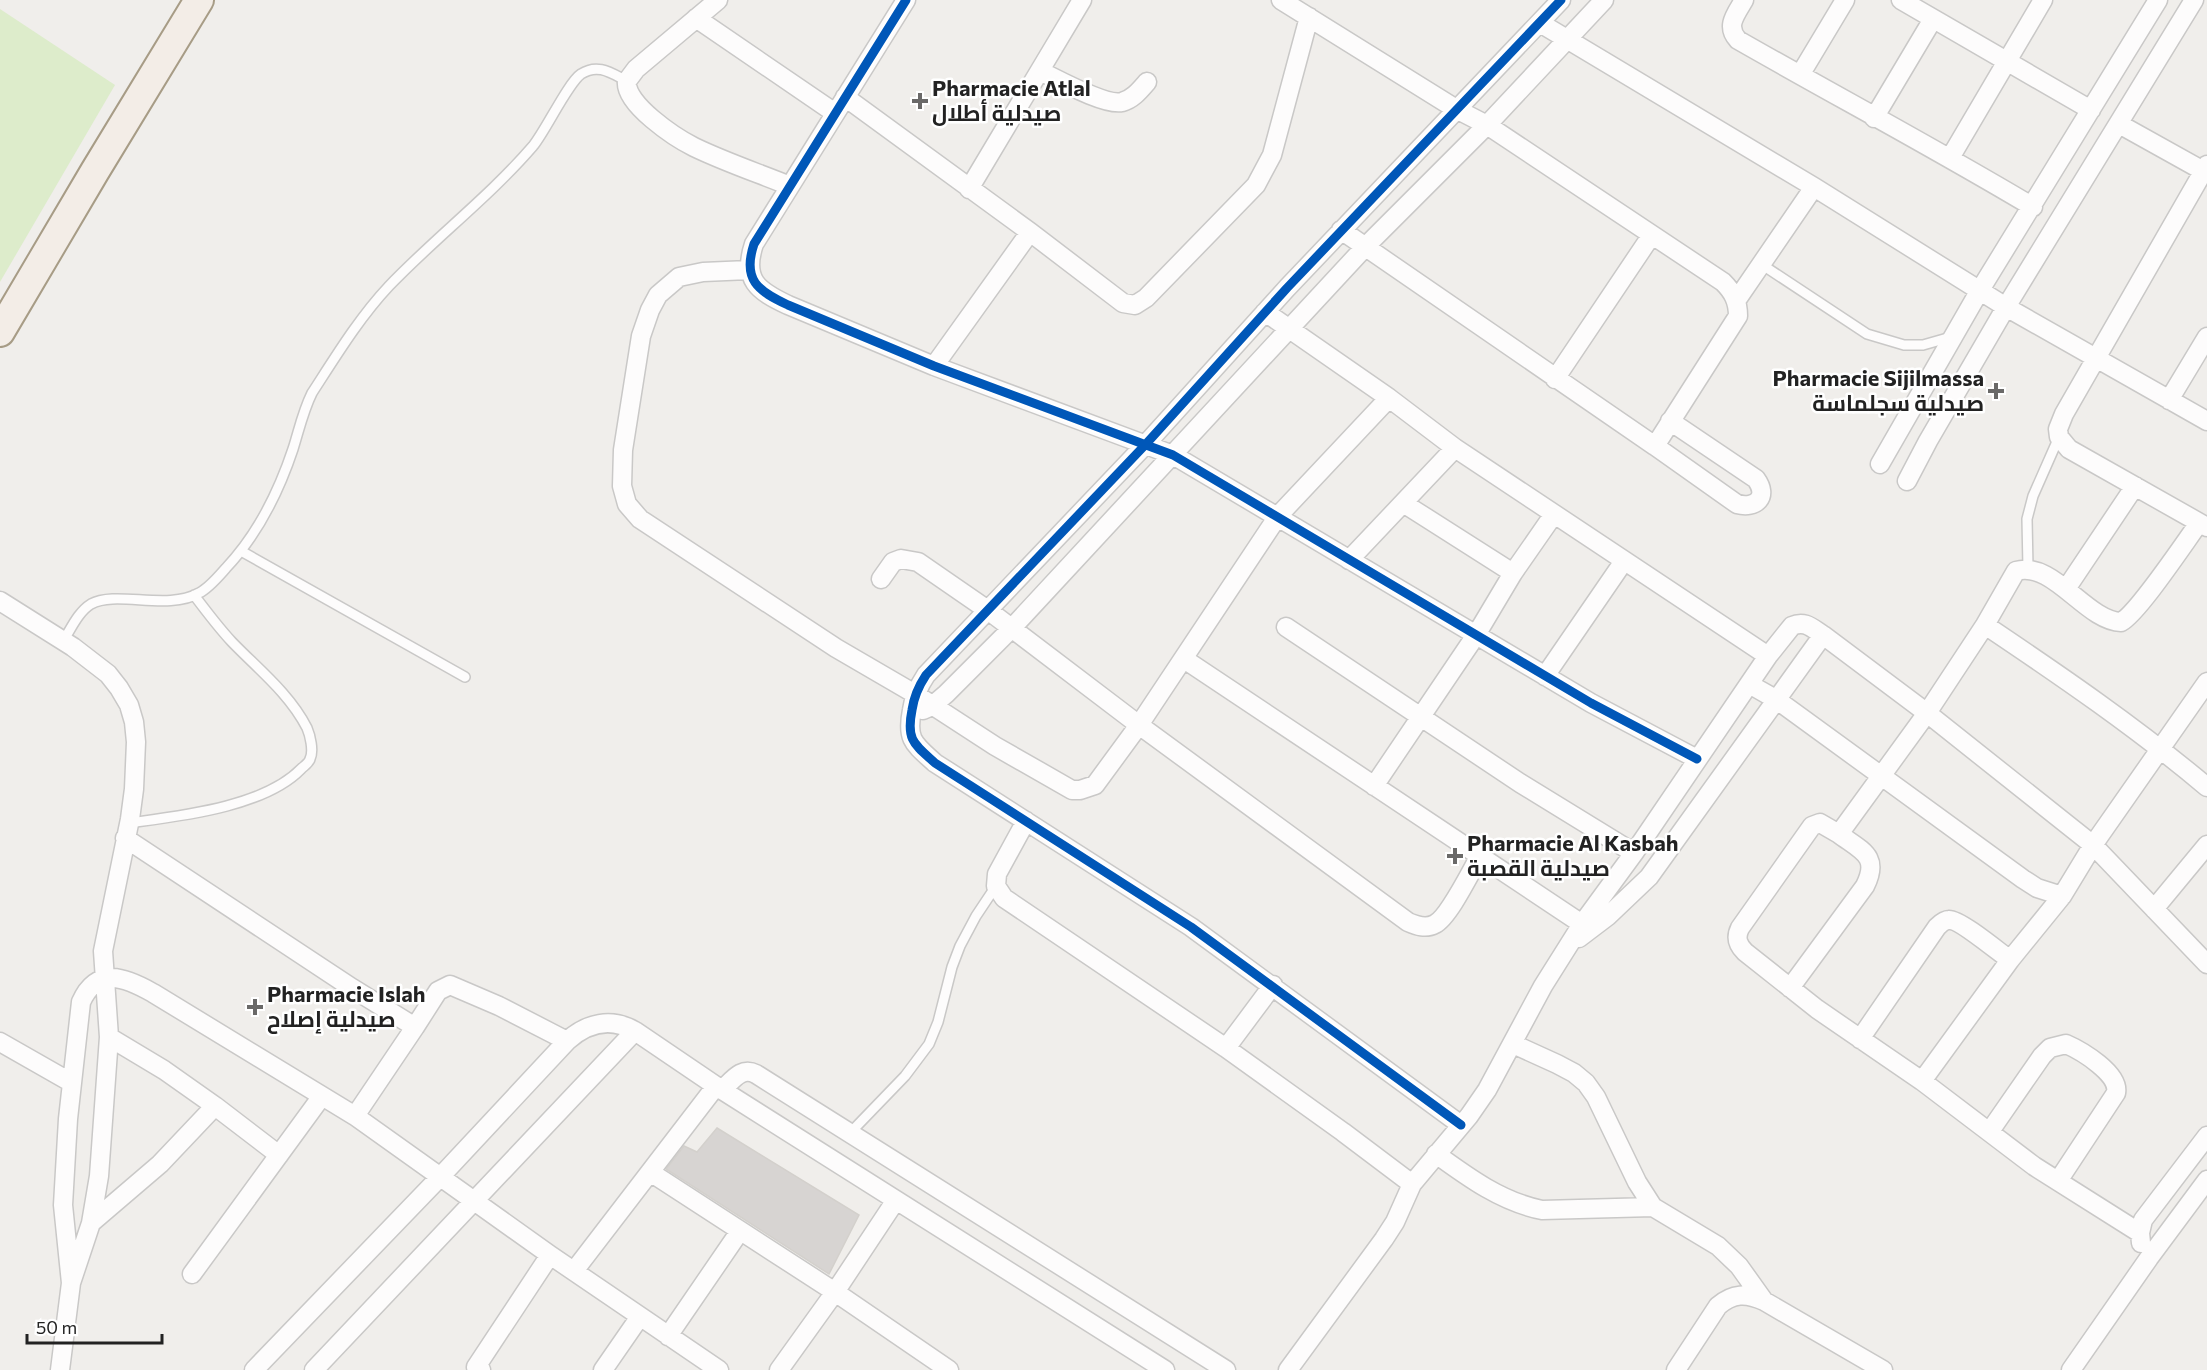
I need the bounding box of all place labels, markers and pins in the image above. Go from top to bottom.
place label: Pharmacie Atlal صيدلية أطلال [932,74,1091,126]
marker: Pharmacie Atlal صيدلية أطلال [913,94,927,108]
place label: Pharmacie Sijilmassa صيدلية سجلماسة [1773,364,1984,416]
marker: Pharmacie Sijilmassa صيدلية سجلماسة [1989,384,2003,398]
place label: Pharmacie Al Kasbah صيدلية القصبة [1467,829,1679,881]
marker: Pharmacie Al Kasbah صيدلية القصبة [1448,849,1462,863]
place label: Pharmacie Islah صيدلية إصلاح [267,980,426,1034]
marker: Pharmacie Islah صيدلية إصلاح [248,1000,262,1014]

